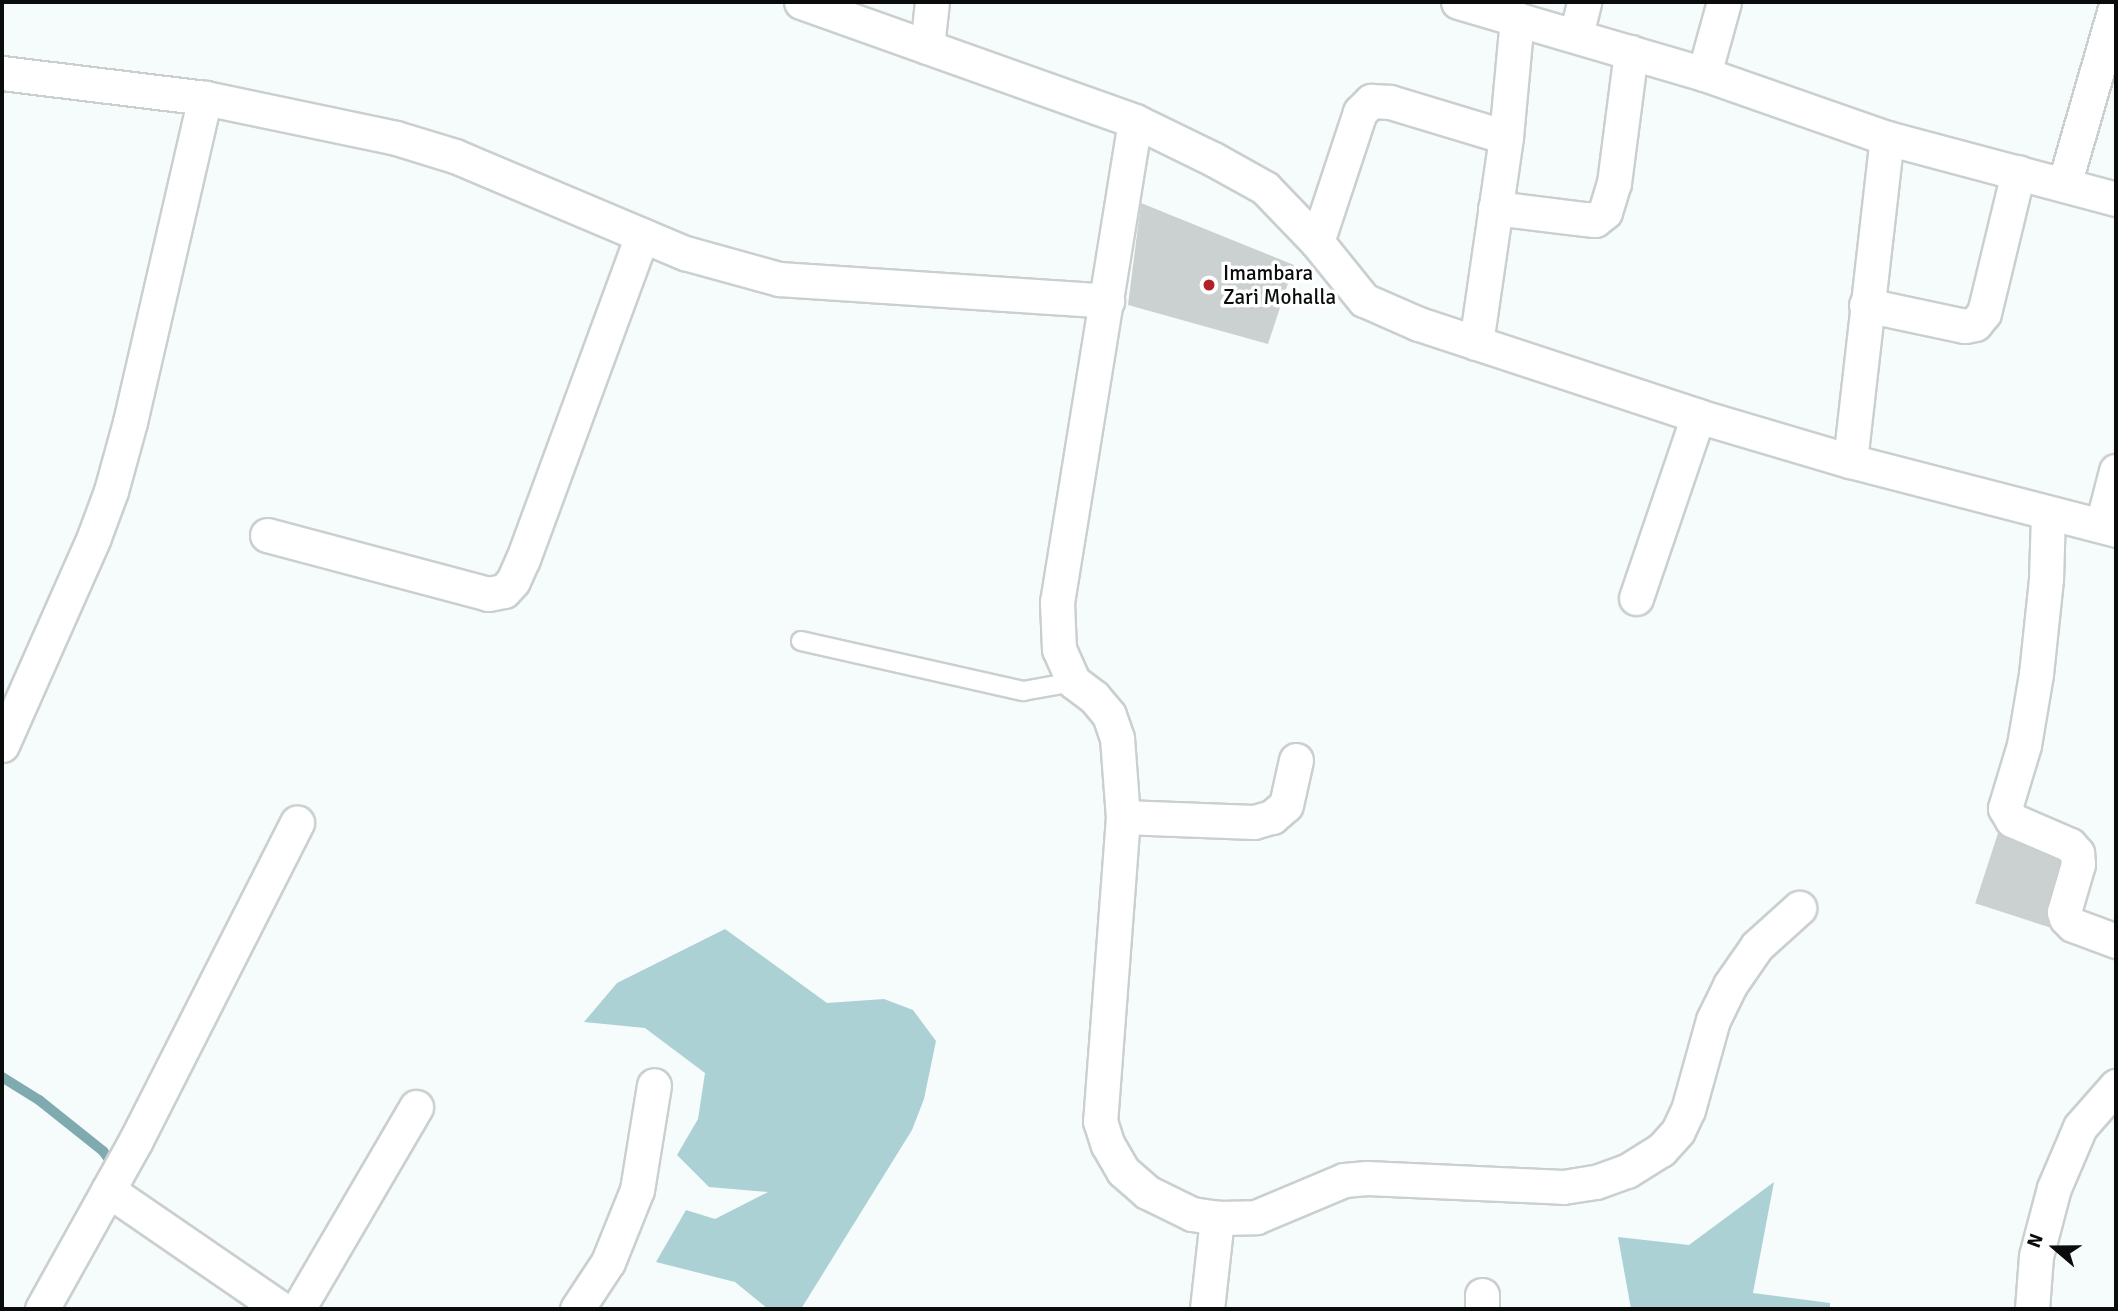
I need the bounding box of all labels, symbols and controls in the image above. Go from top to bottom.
place label: Imambara Zari Mohalla [1223,260,1336,310]
marker: Imambara Zari Mohalla [1201,277,1217,293]
north arrow [2020,1213,2090,1283]
text: N [2022,1231,2049,1251]

